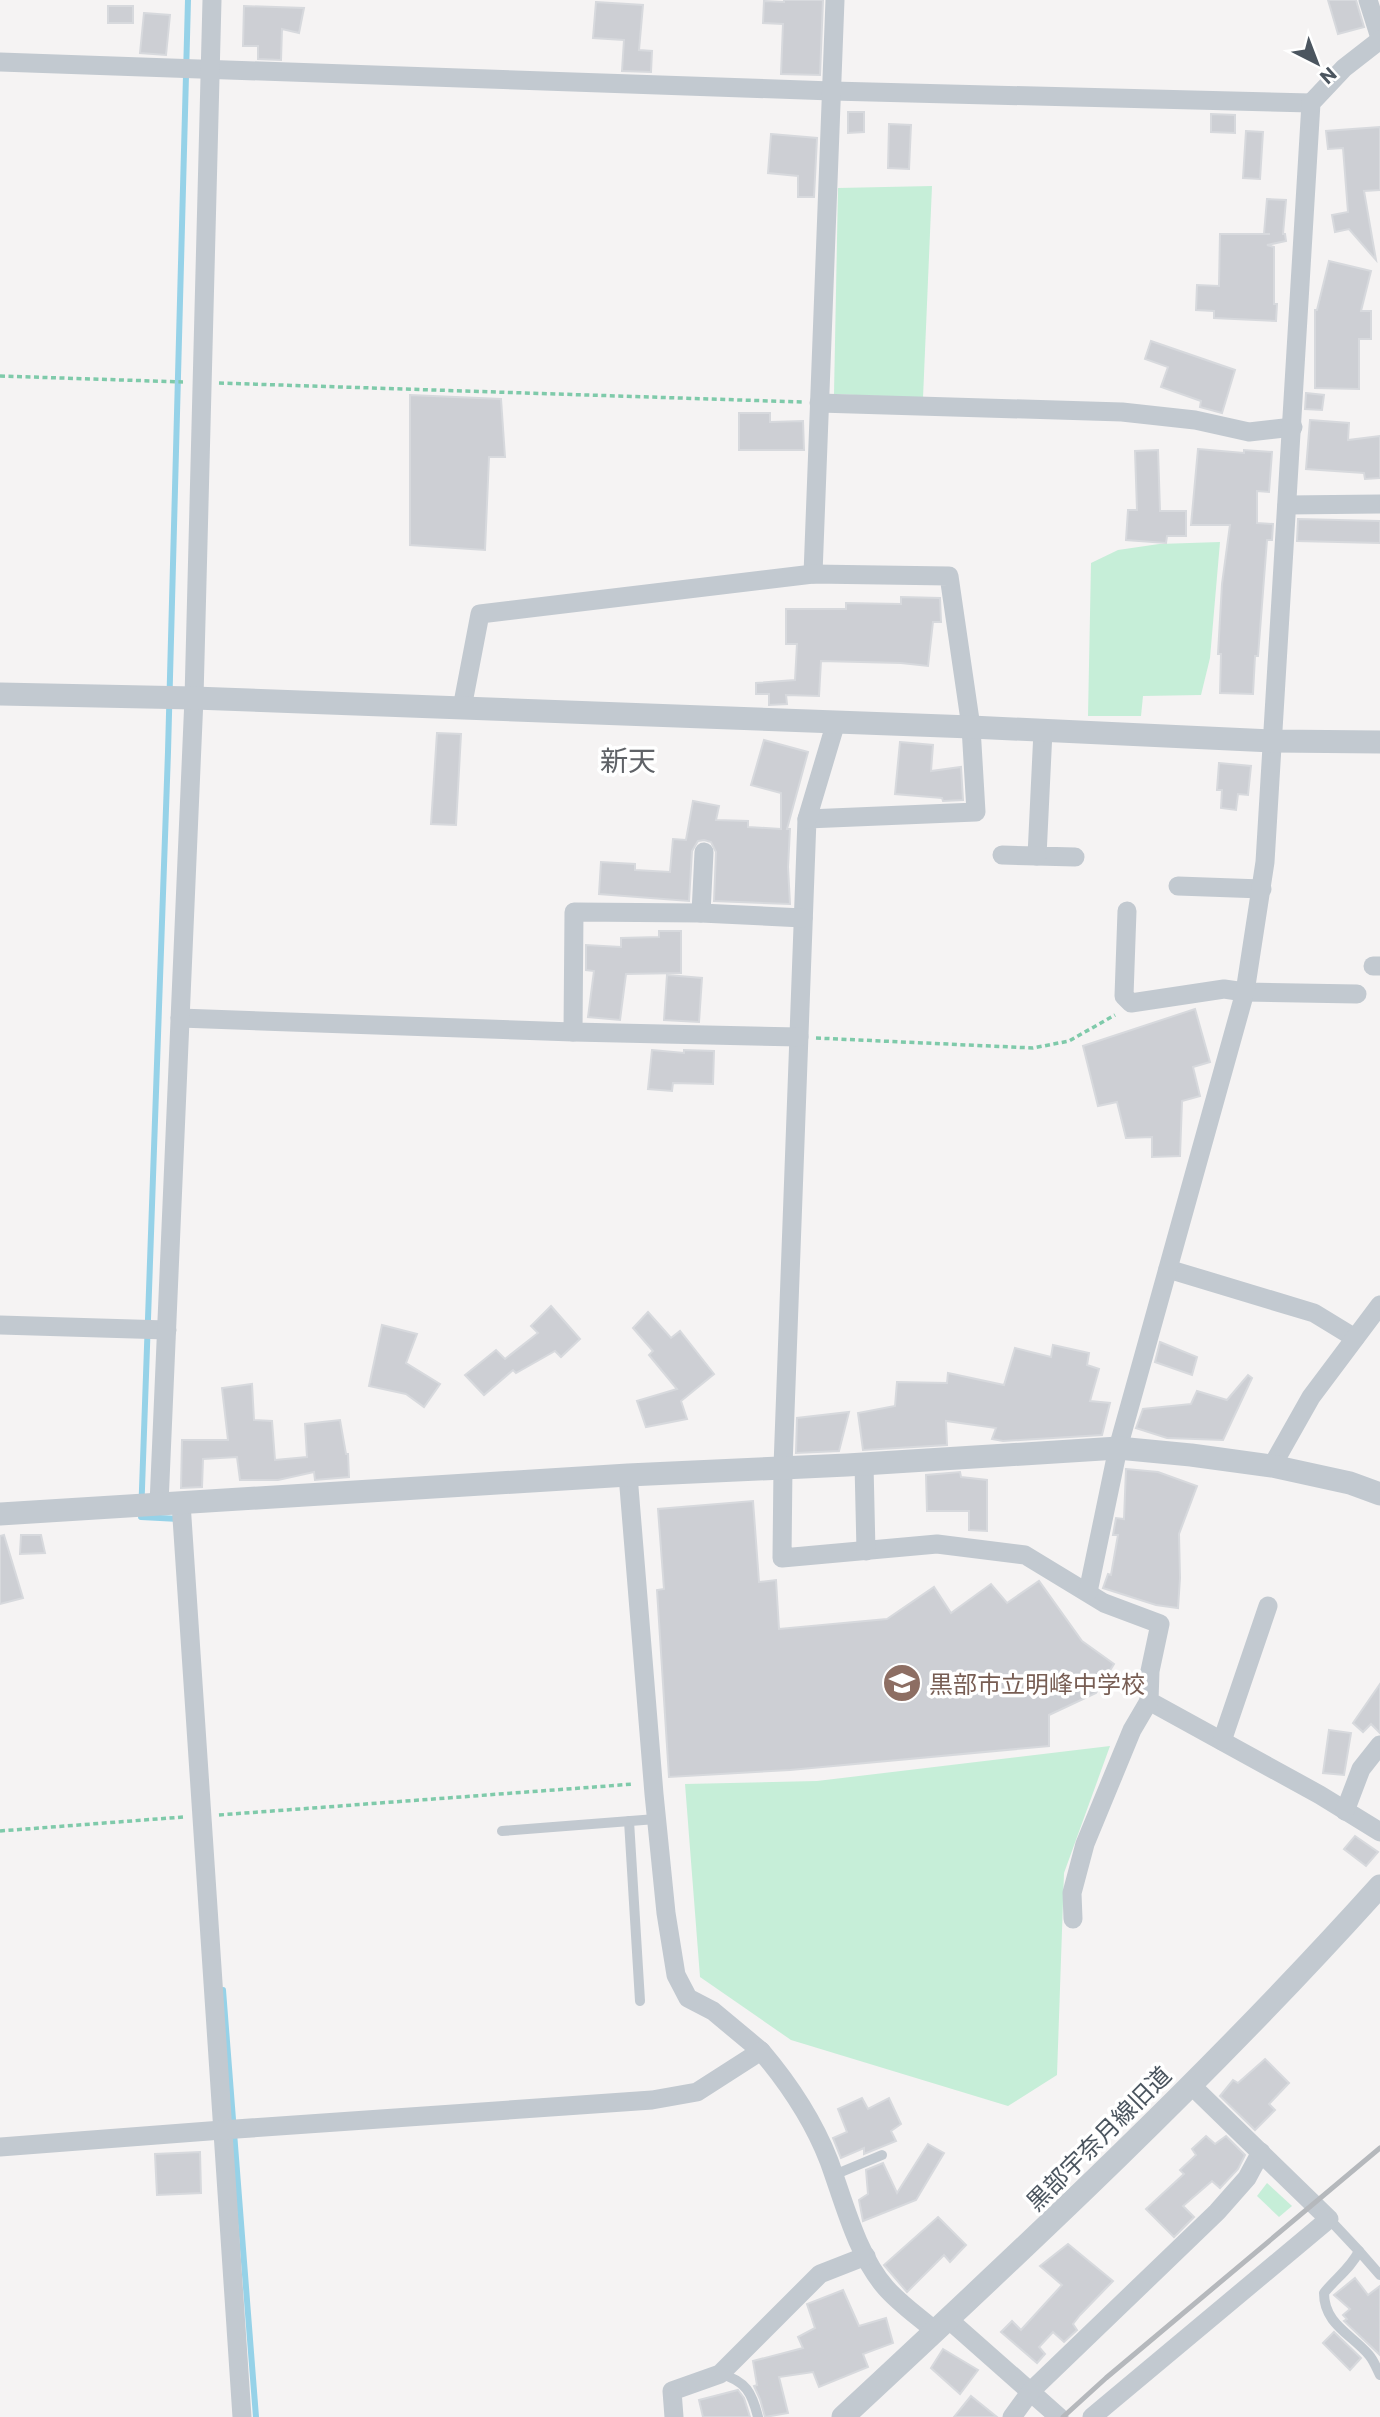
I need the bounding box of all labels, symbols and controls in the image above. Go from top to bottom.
north arrow [1282,28,1352,98]
text: N [1316,63,1342,89]
district label: 新天 [600,743,656,777]
school or university icon: 黒部市立明峰中学校 [881,1662,923,1704]
place label: 黒部市立明峰中学校 [929,1669,1145,1698]
street label: 黒部宇奈月線旧道 [1020,2060,1176,2216]

